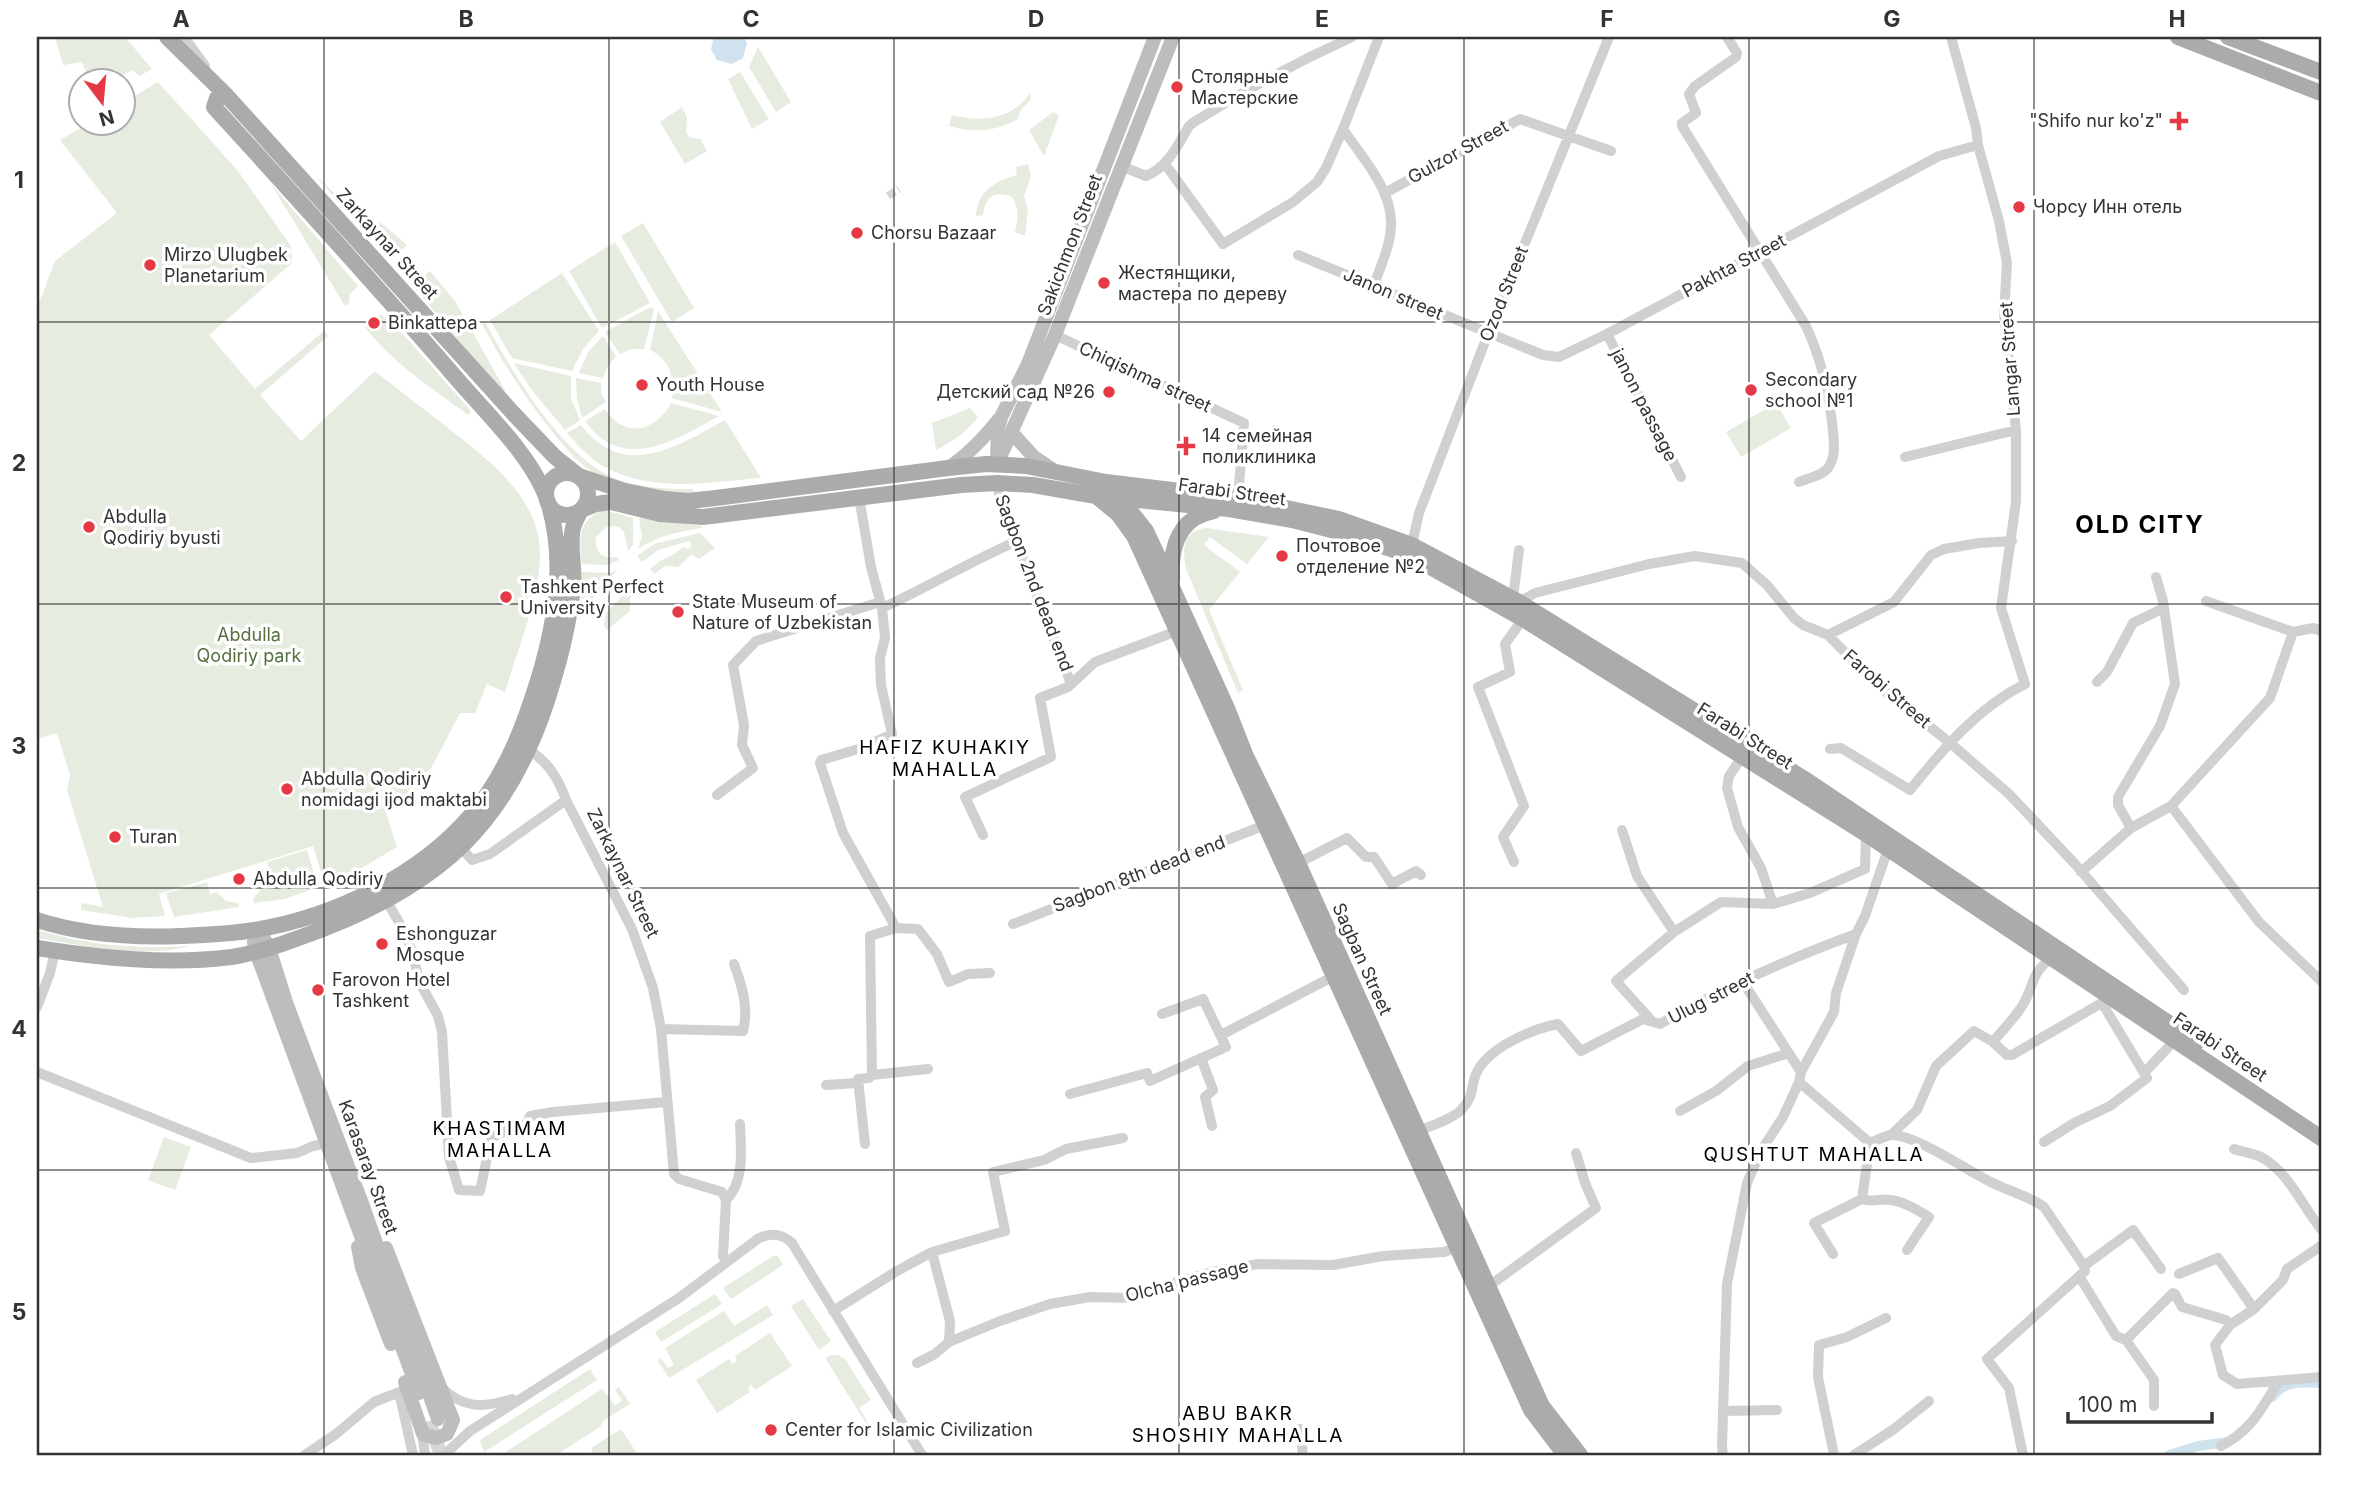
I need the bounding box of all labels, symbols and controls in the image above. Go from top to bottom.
text: A [172,5,190,33]
text: B [458,5,474,33]
text: C [742,5,760,33]
text: D [1028,5,1044,33]
text: E [1315,5,1329,33]
text: F [1600,5,1614,33]
text: G [1883,5,1901,33]
text: H [2168,5,2186,33]
north arrow [66,66,136,136]
place label: Столярные Мастерские [1191,66,1298,108]
marker: Столярные Мастерские [1169,79,1185,95]
text: N [96,105,117,131]
place label: "Shifo nur ko'z" [2029,110,2163,131]
marker: "Shifo nur ko'z" [2169,111,2189,131]
street label: Gulzor Street [1404,115,1512,188]
text: 1 [14,166,24,194]
street label: Sakichmon Street [1033,171,1106,319]
street label: Zarkaynar Street [332,184,443,303]
place label: Чорсу Инн отель [2033,196,2182,217]
marker: Чорсу Инн отель [2011,199,2027,215]
place label: Chorsu Bazaar [871,222,997,243]
marker: Chorsu Bazaar [849,225,865,241]
street label: Pakhta Street [1678,229,1789,302]
street label: Ozod Street [1475,243,1532,345]
place label: Mirzo Ulugbek Planetarium [164,244,288,286]
marker: Mirzo Ulugbek Planetarium [142,257,158,273]
place label: Жестянщики, мастера по дереву [1118,262,1287,304]
street label: Janon street [1340,263,1446,324]
marker: Жестянщики, мастера по дереву [1096,275,1112,291]
street label: Langar Street [1995,301,2024,417]
place label: Binkattepa [388,312,478,333]
marker: Binkattepa [366,315,382,331]
street label: Chiqishma street [1076,337,1215,416]
street label: janon passage [1607,344,1682,465]
place label: Secondary school №1 [1765,369,1857,411]
place label: Youth House [656,374,765,395]
marker: Youth House [634,377,650,393]
place label: Детский сад №26 [937,381,1095,402]
marker: Secondary school №1 [1743,382,1759,398]
marker: Детский сад №26 [1101,384,1117,400]
place label: 14 семейная поликлиника [1202,425,1316,467]
marker: 14 семейная поликлиника [1176,436,1196,456]
text: 2 [12,449,26,477]
street label: Farabi Street [1177,474,1287,509]
street label: Sagbon 2nd dead end [991,491,1078,674]
place label: Abdulla Qodiriy byusti [103,506,221,548]
district label: OLD СITY [2075,510,2205,539]
marker: Abdulla Qodiriy byusti [81,519,97,535]
place label: Почтовое отделение №2 [1296,535,1425,577]
marker: Почтовое отделение №2 [1274,548,1290,564]
place label: Tashkent Perfect University [520,576,664,618]
marker: Tashkent Perfect University [498,589,514,605]
place label: State Museum of Nature of Uzbekistan [692,591,872,633]
marker: State Museum of Nature of Uzbekistan [670,604,686,620]
park label: Abdulla Qodiriy park [197,624,302,666]
street label: Farobi Street [1839,645,1935,732]
street label: Farabi Street [1694,698,1797,773]
text: 3 [12,732,26,760]
district label: HAFIZ KUHAKIY MAHALLA [859,736,1031,781]
place label: Abdulla Qodiriy nomidagi ijod maktabi [301,768,487,810]
marker: Abdulla Qodiriy nomidagi ijod maktabi [279,781,295,797]
street label: Zarkaynar Street [583,804,664,941]
place label: Turan [129,826,177,847]
marker: Turan [107,829,123,845]
street label: Sagbon 8th dead end [1050,831,1228,916]
place label: Abdulla Qodiriy [253,868,383,889]
marker: Abdulla Qodiriy [231,871,247,887]
street label: Sagban Street [1328,899,1397,1018]
place label: Eshonguzar Mosque [396,923,497,965]
marker: Eshonguzar Mosque [374,936,390,952]
street label: Ulug street [1664,967,1757,1028]
place label: Farovon Hotel Tashkent [332,969,450,1011]
marker: Farovon Hotel Tashkent [310,982,326,998]
street label: Farabi Street [2169,1008,2271,1086]
text: 4 [11,1015,27,1043]
street label: Karasaray Street [334,1097,403,1237]
district label: KHASTIMAM MAHALLA [433,1117,568,1162]
district label: QUSHTUT MAHALLA [1703,1143,1925,1166]
street label: Olcha passage [1123,1255,1251,1306]
text: 5 [12,1298,26,1326]
scale bar [2068,1380,2211,1424]
text: 100 m [2078,1392,2137,1417]
district label: ABU BAKR SHOSHIY MAHALLA [1132,1402,1344,1447]
place label: Center for Islamic Civilization [785,1419,1033,1440]
marker: Center for Islamic Civilization [763,1422,779,1438]

